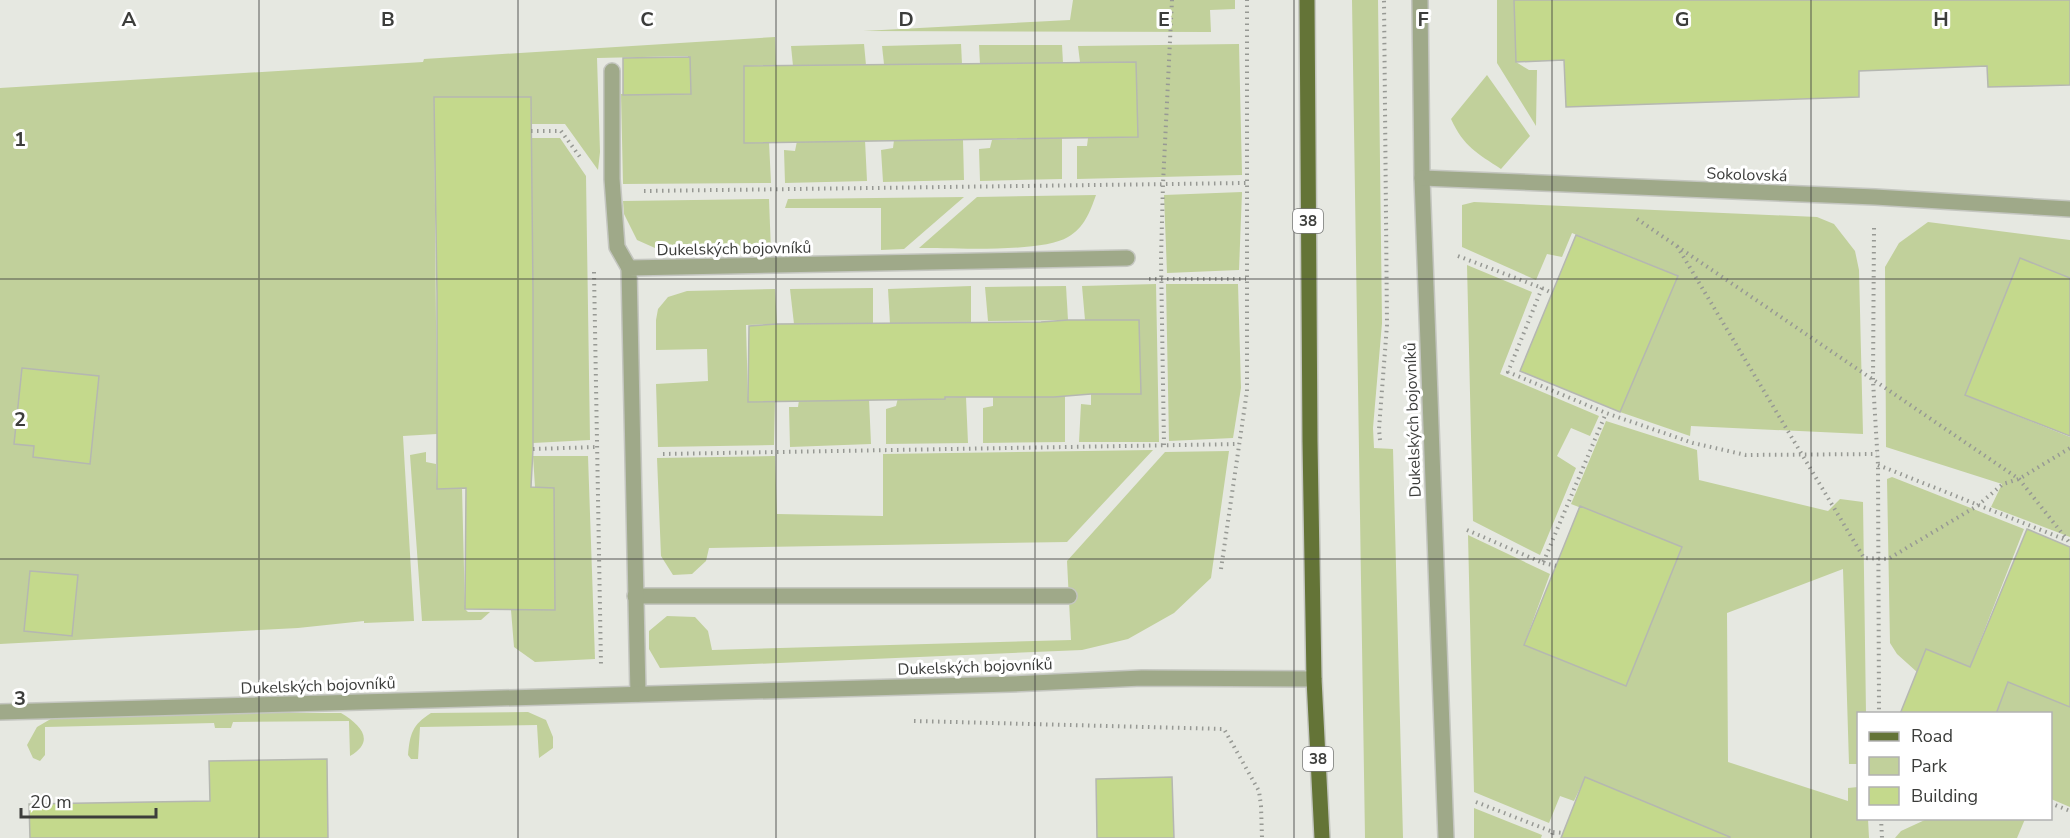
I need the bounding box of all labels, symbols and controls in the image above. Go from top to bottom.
text: A [122,6,137,33]
text: B [381,6,395,33]
text: C [640,6,654,33]
text: D [898,6,914,33]
text: E [1158,6,1170,33]
text: F [1417,6,1429,33]
text: G [1675,6,1689,33]
text: H [1933,6,1949,33]
text: 1 [14,126,26,153]
street label: Sokolovská [1706,163,1788,187]
road number: 38 [1293,209,1323,233]
street label: Dukelských bojovníků [656,237,812,261]
street label: Dukelských bojovníků [1399,342,1427,498]
text: 2 [14,406,26,433]
street label: Dukelských bojovníků [897,653,1053,681]
street label: Dukelských bojovníků [240,672,396,700]
text: 3 [14,685,26,712]
legend [1857,712,2052,820]
text: Road [1911,724,1953,748]
road number: 38 [1303,747,1333,771]
text: Park [1911,754,1948,778]
scale bar [21,781,156,819]
text: Building [1911,784,1978,808]
text: 20 m [30,790,72,814]

